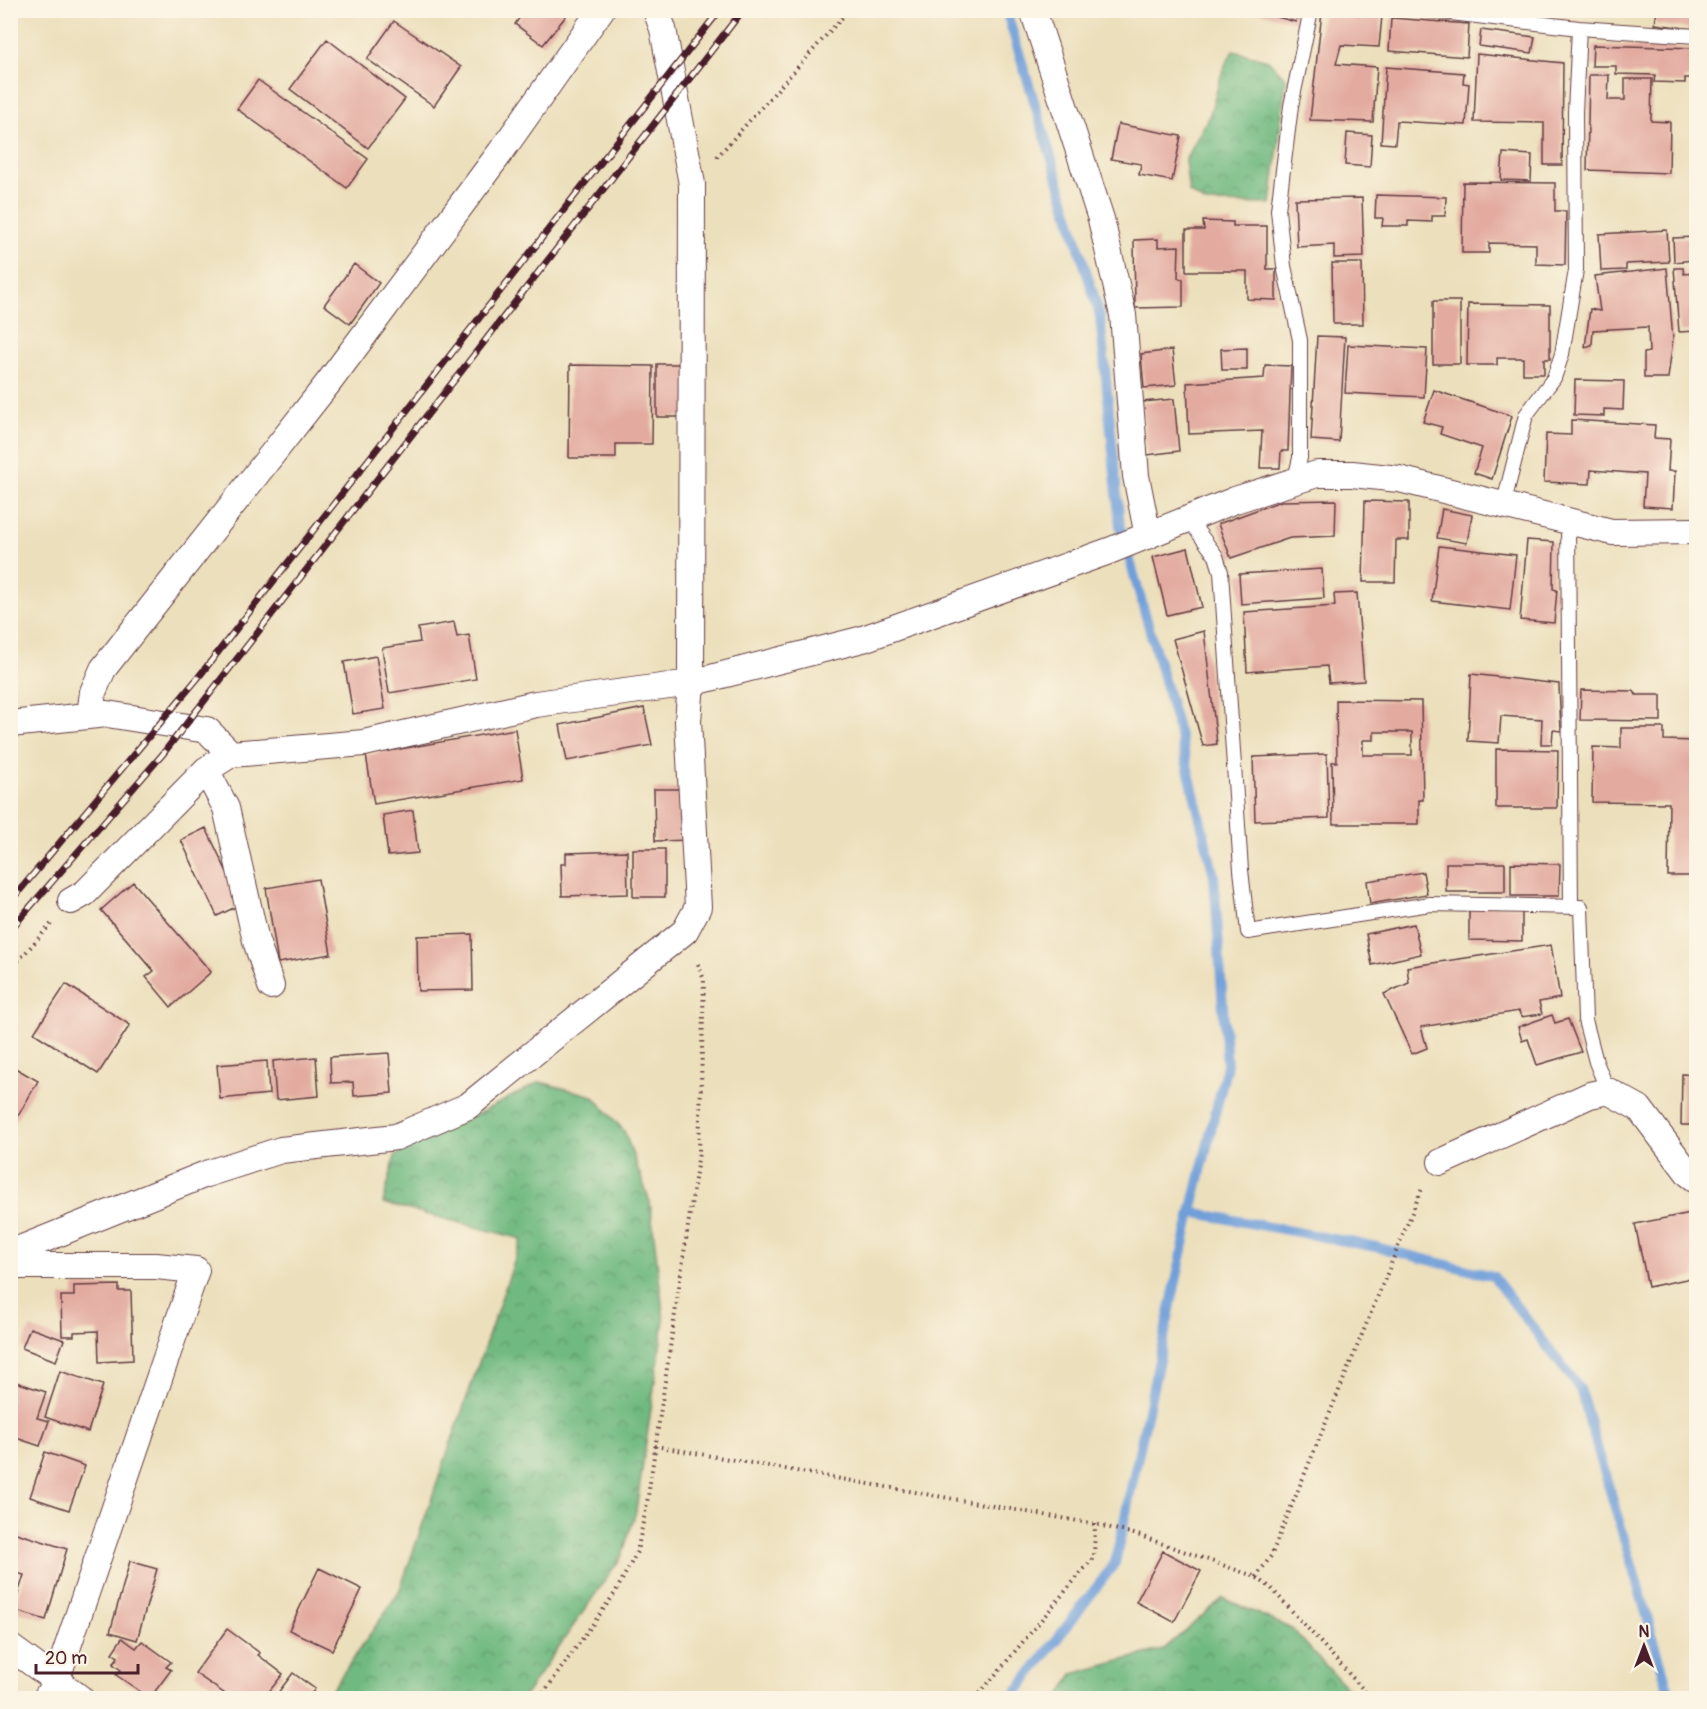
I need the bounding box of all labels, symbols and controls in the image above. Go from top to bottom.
north arrow [1614,1616,1674,1676]
text: N [1639,1622,1650,1642]
scale bar [36,1637,138,1675]
text: 20 m [45,1647,87,1670]

